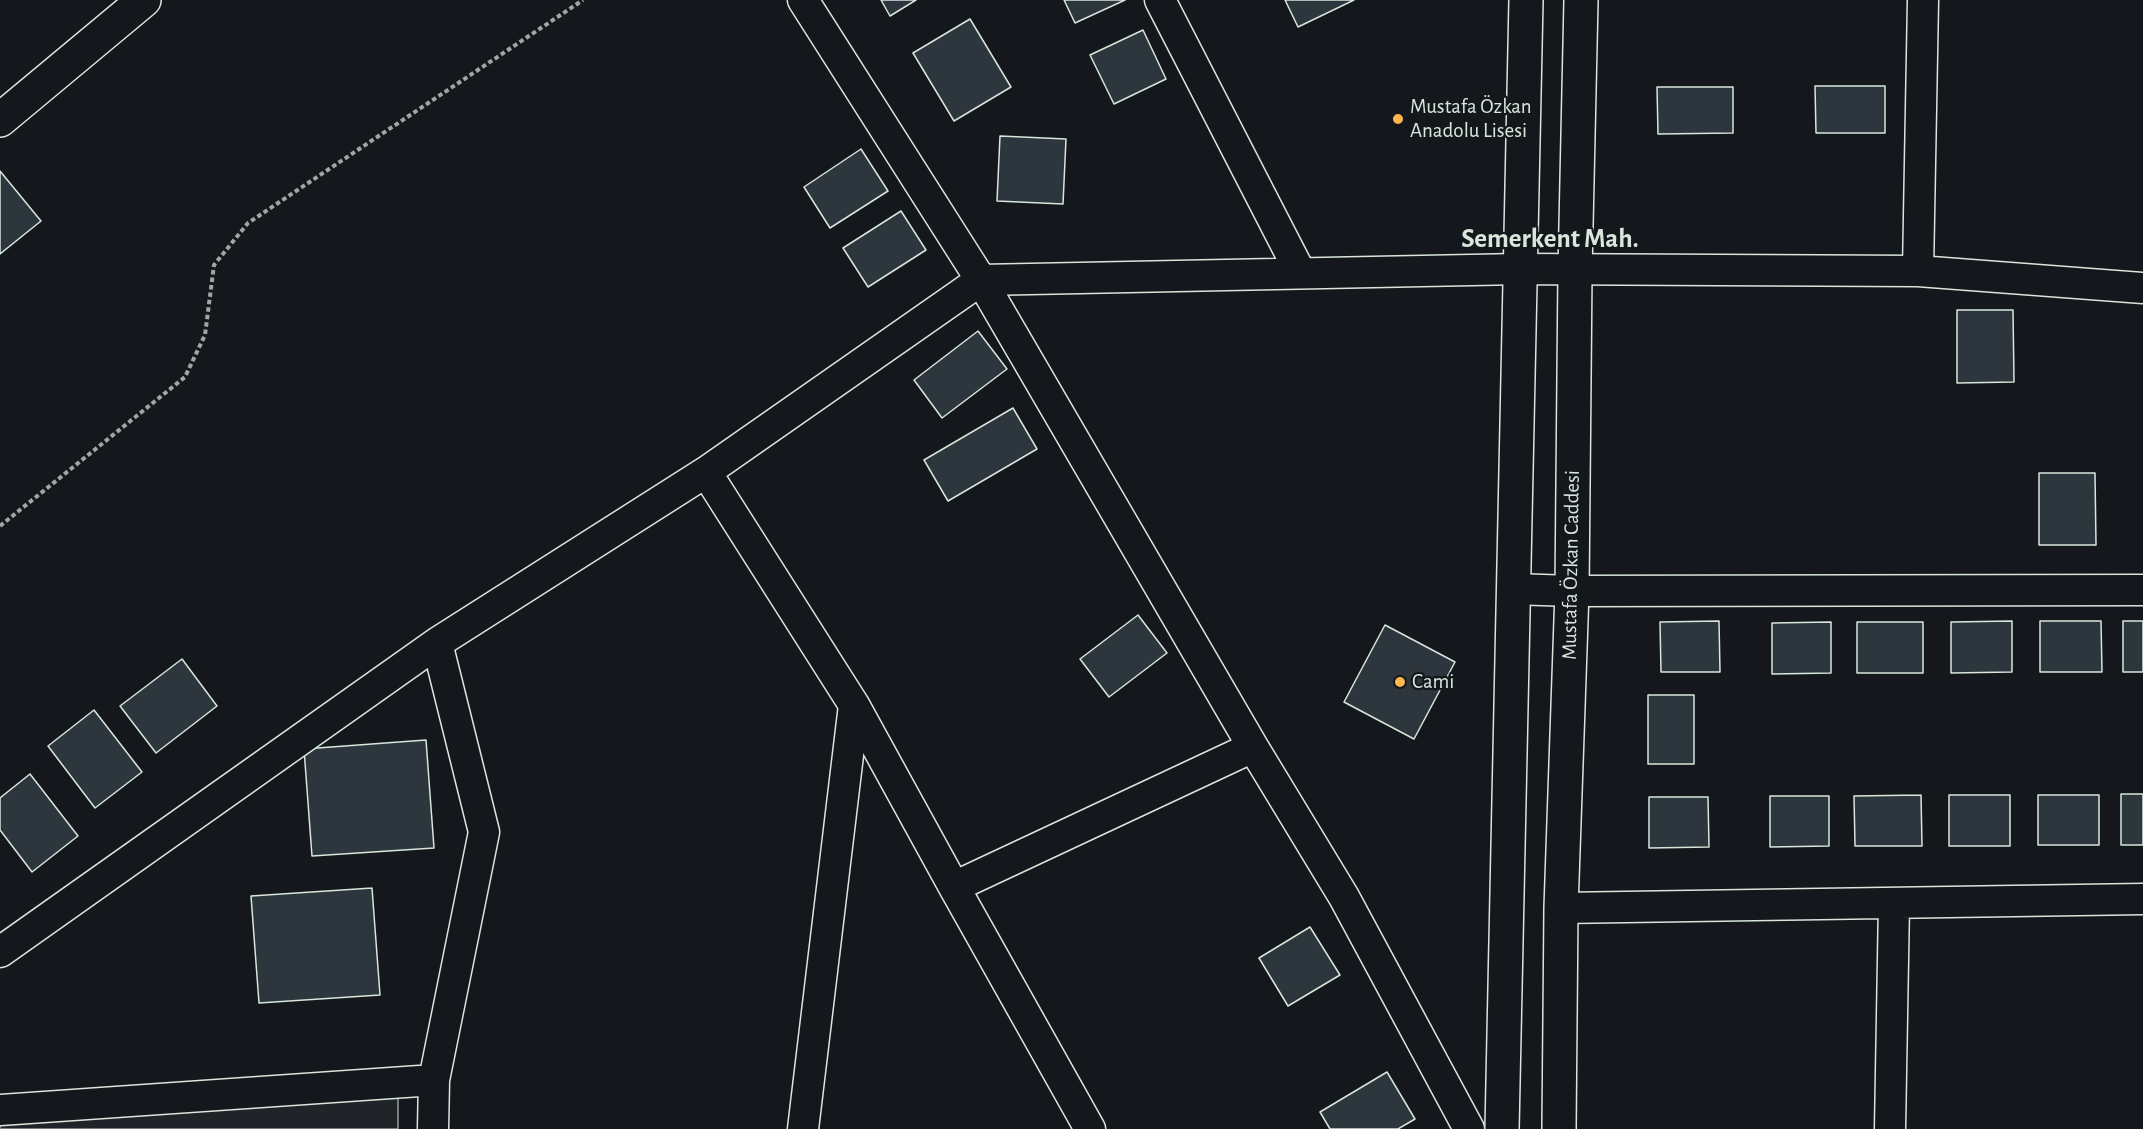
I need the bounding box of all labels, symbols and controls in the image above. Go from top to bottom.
place label: Mustafa Özkan Anadolu Lisesi [1410,94,1532,144]
marker: Mustafa Özkan Anadolu Lisesi [1391,112,1405,126]
district label: Semerkent Mah. [1461,223,1639,255]
street label: Mustafa Özkan Caddesi [1557,470,1585,660]
place label: Cami [1412,669,1454,695]
marker: Cami [1393,675,1407,689]

